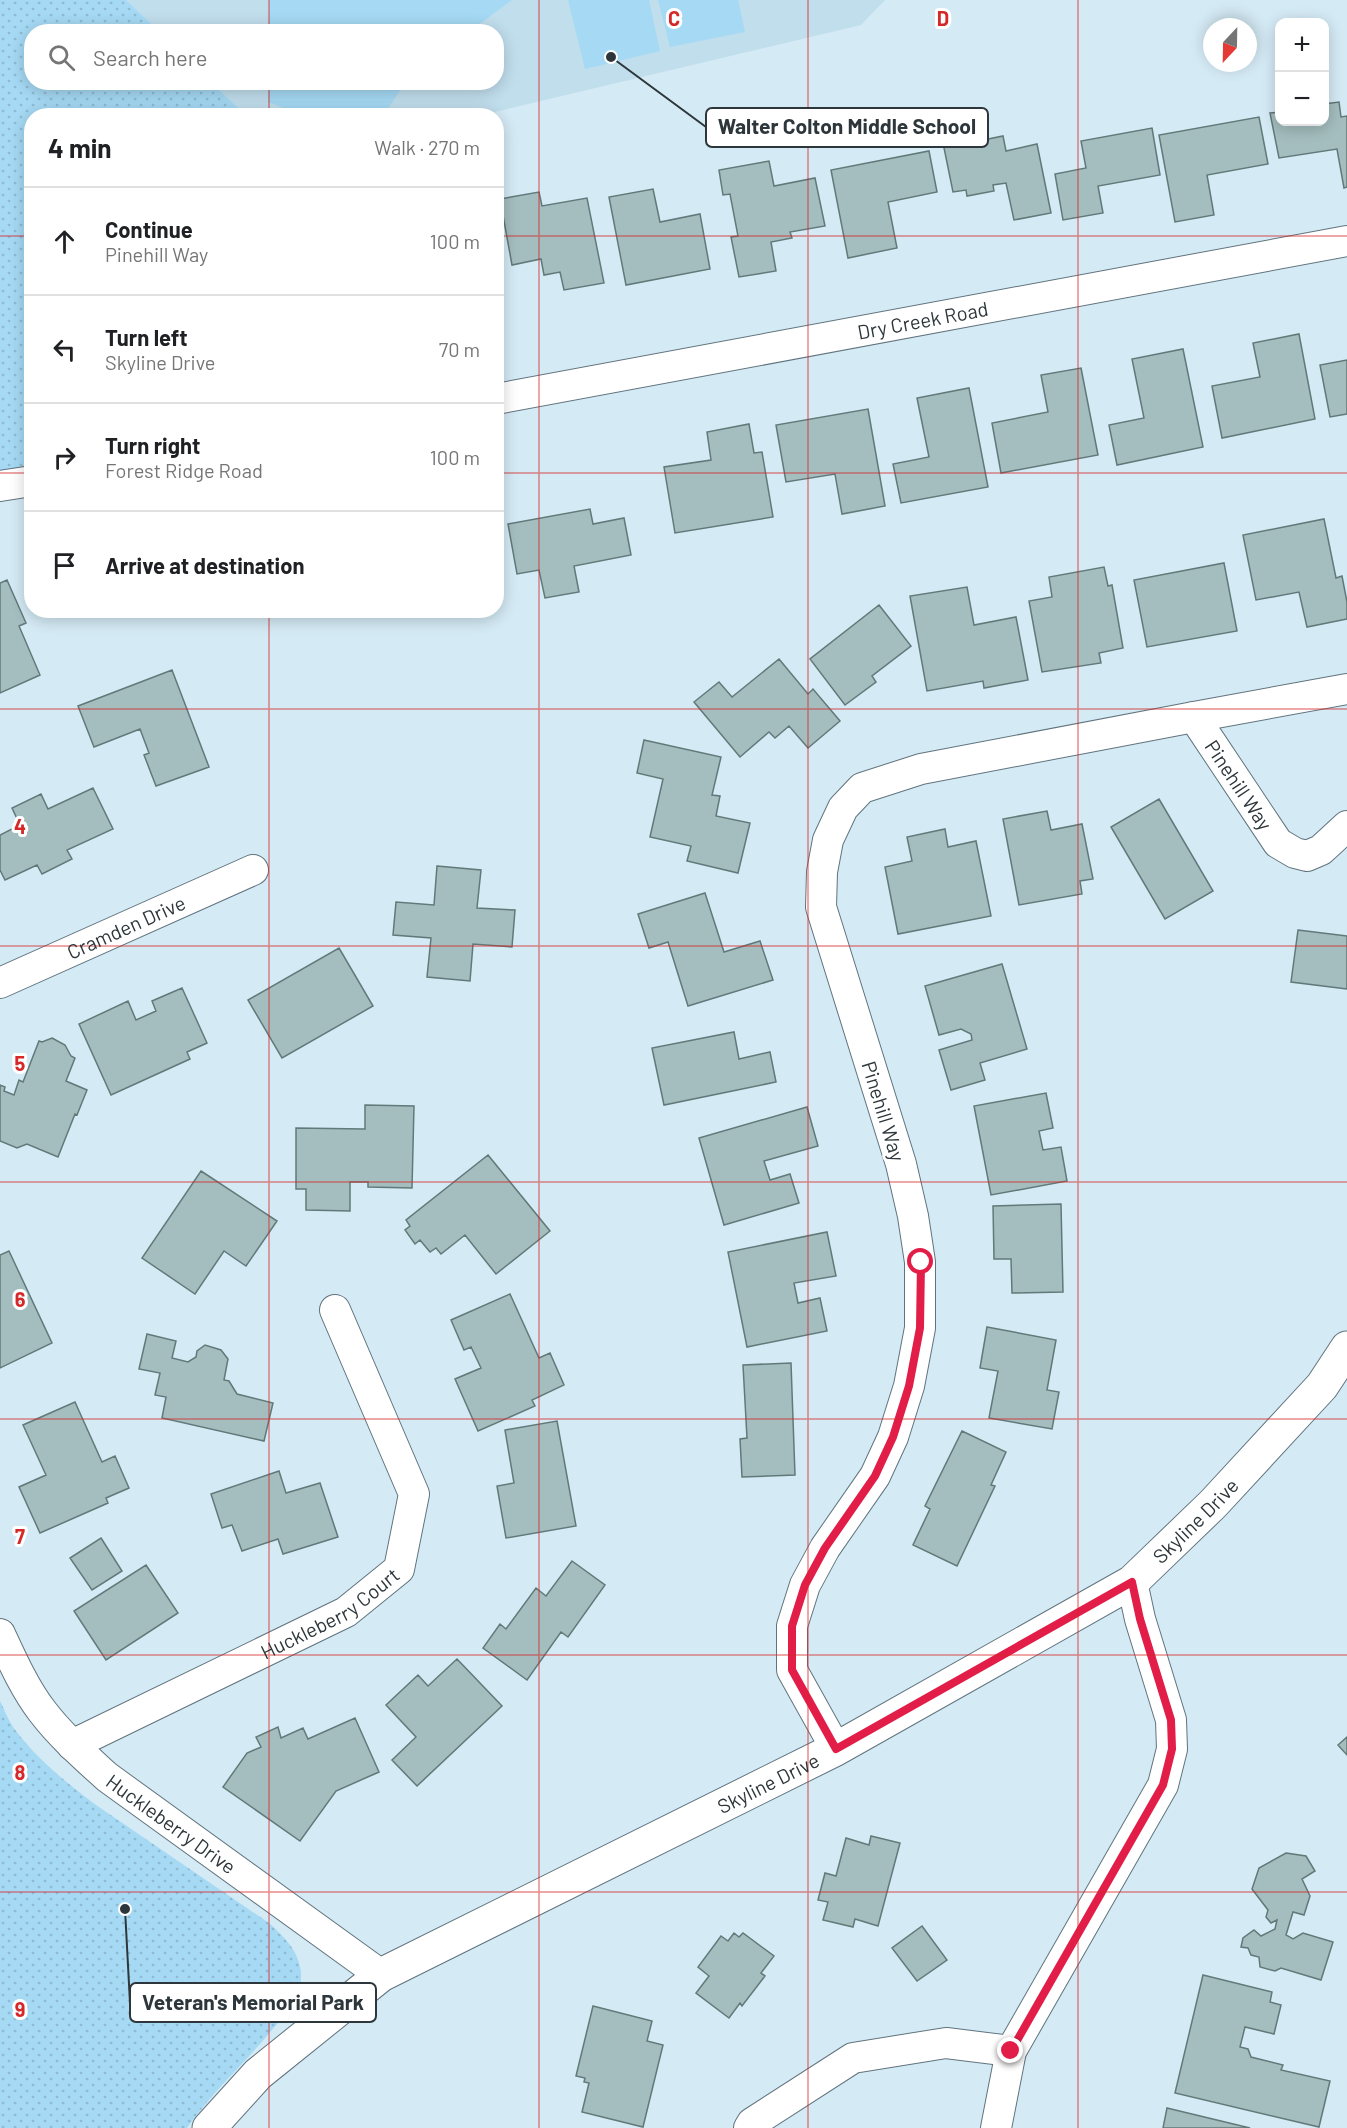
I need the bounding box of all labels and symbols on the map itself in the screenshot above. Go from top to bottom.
text: C [668,6,680,30]
text: D [937,6,949,30]
north arrow [1203,18,1257,72]
callout: Walter Colton Middle School [706,108,988,147]
text: Walter Colton Middle School [718,113,976,138]
street label: Dry Creek Road [855,296,990,344]
street label: Pinehill Way [1201,735,1278,834]
text: 4 [14,814,26,838]
street label: Cramden Drive [63,890,189,964]
text: 5 [15,1051,26,1075]
street label: Pinehill Way [857,1058,911,1164]
route start [907,1248,933,1274]
text: 6 [15,1287,26,1311]
street label: Skyline Drive [1147,1473,1243,1568]
text: 7 [15,1524,25,1548]
street label: Huckleberry Court [257,1562,404,1664]
street label: Skyline Drive [713,1747,823,1818]
text: 8 [15,1760,26,1784]
street label: Huckleberry Drive [102,1769,241,1878]
callout: Veteran's Memorial Park [130,1983,376,2022]
text: Veteran's Memorial Park [142,1989,364,2014]
text: 9 [15,1997,25,2021]
route end [997,2037,1023,2063]

